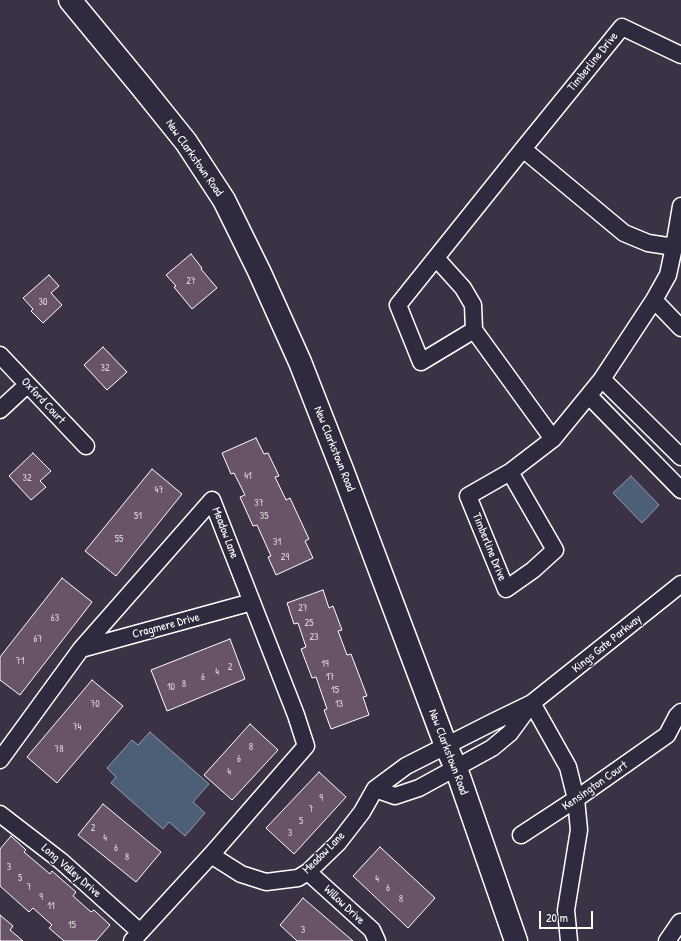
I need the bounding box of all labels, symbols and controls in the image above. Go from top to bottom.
street label: Timberline Drive [565,29,621,95]
street label: New Clarkstown Road [162,117,226,199]
house number: 27 [186,275,196,287]
house number: 30 [39,296,47,308]
house number: 32 [100,362,110,374]
street label: Oxford Court [18,375,68,427]
street label: New Clarkstown Road [310,404,358,494]
house number: 41 [244,470,252,482]
house number: 32 [22,472,32,484]
house number: 47 [155,484,163,496]
house number: 37 [254,497,264,509]
street label: Meadow Lane [209,505,241,561]
house number: 51 [134,510,142,522]
house number: 35 [260,510,268,522]
street label: Timberline Drive [469,511,509,583]
house number: 55 [115,533,123,545]
house number: 31 [273,536,281,548]
house number: 29 [281,551,289,563]
house number: 27 [298,602,308,614]
street label: Cragmere Drive [131,610,201,642]
house number: 63 [51,612,59,624]
street label: Kings Gate Parkway [570,612,644,676]
house number: 25 [305,617,313,629]
house number: 23 [309,631,319,643]
house number: 67 [34,633,42,645]
house number: 71 [16,655,24,667]
house number: 19 [321,658,329,670]
house number: 2 [228,661,232,673]
house number: 4 [215,666,219,678]
house number: 6 [201,671,205,683]
house number: 17 [326,671,334,683]
house number: 8 [182,678,186,690]
house number: 10 [167,681,175,693]
house number: 15 [331,684,339,696]
house number: 70 [90,698,100,710]
house number: 13 [335,698,343,710]
street label: New Clarkstown Road [425,707,471,797]
house number: 74 [73,721,81,733]
house number: 8 [249,741,253,753]
house number: 78 [54,743,64,755]
house number: 6 [237,753,241,765]
street label: Kensington Court [559,758,631,814]
house number: 4 [227,766,231,778]
house number: 9 [319,792,323,804]
house number: 7 [309,803,313,815]
house number: 5 [299,815,303,827]
house number: 2 [91,822,95,834]
house number: 3 [288,827,292,839]
street label: Meadow Lane [300,829,348,877]
house number: 4 [103,832,107,844]
street label: Long Valley Drive [38,841,104,901]
house number: 6 [114,842,118,854]
house number: 8 [125,851,129,863]
house number: 3 [7,861,11,873]
house number: 5 [18,872,22,884]
house number: 4 [375,873,379,885]
house number: 7 [27,881,31,893]
street label: Willow Drive [320,882,368,928]
house number: 6 [386,882,390,894]
house number: 9 [39,891,43,903]
house number: 8 [399,893,403,905]
house number: 11 [47,900,55,912]
scale bar [541,903,595,929]
text: 20 m [546,909,568,926]
house number: 15 [68,919,76,931]
house number: 3 [301,924,305,936]

